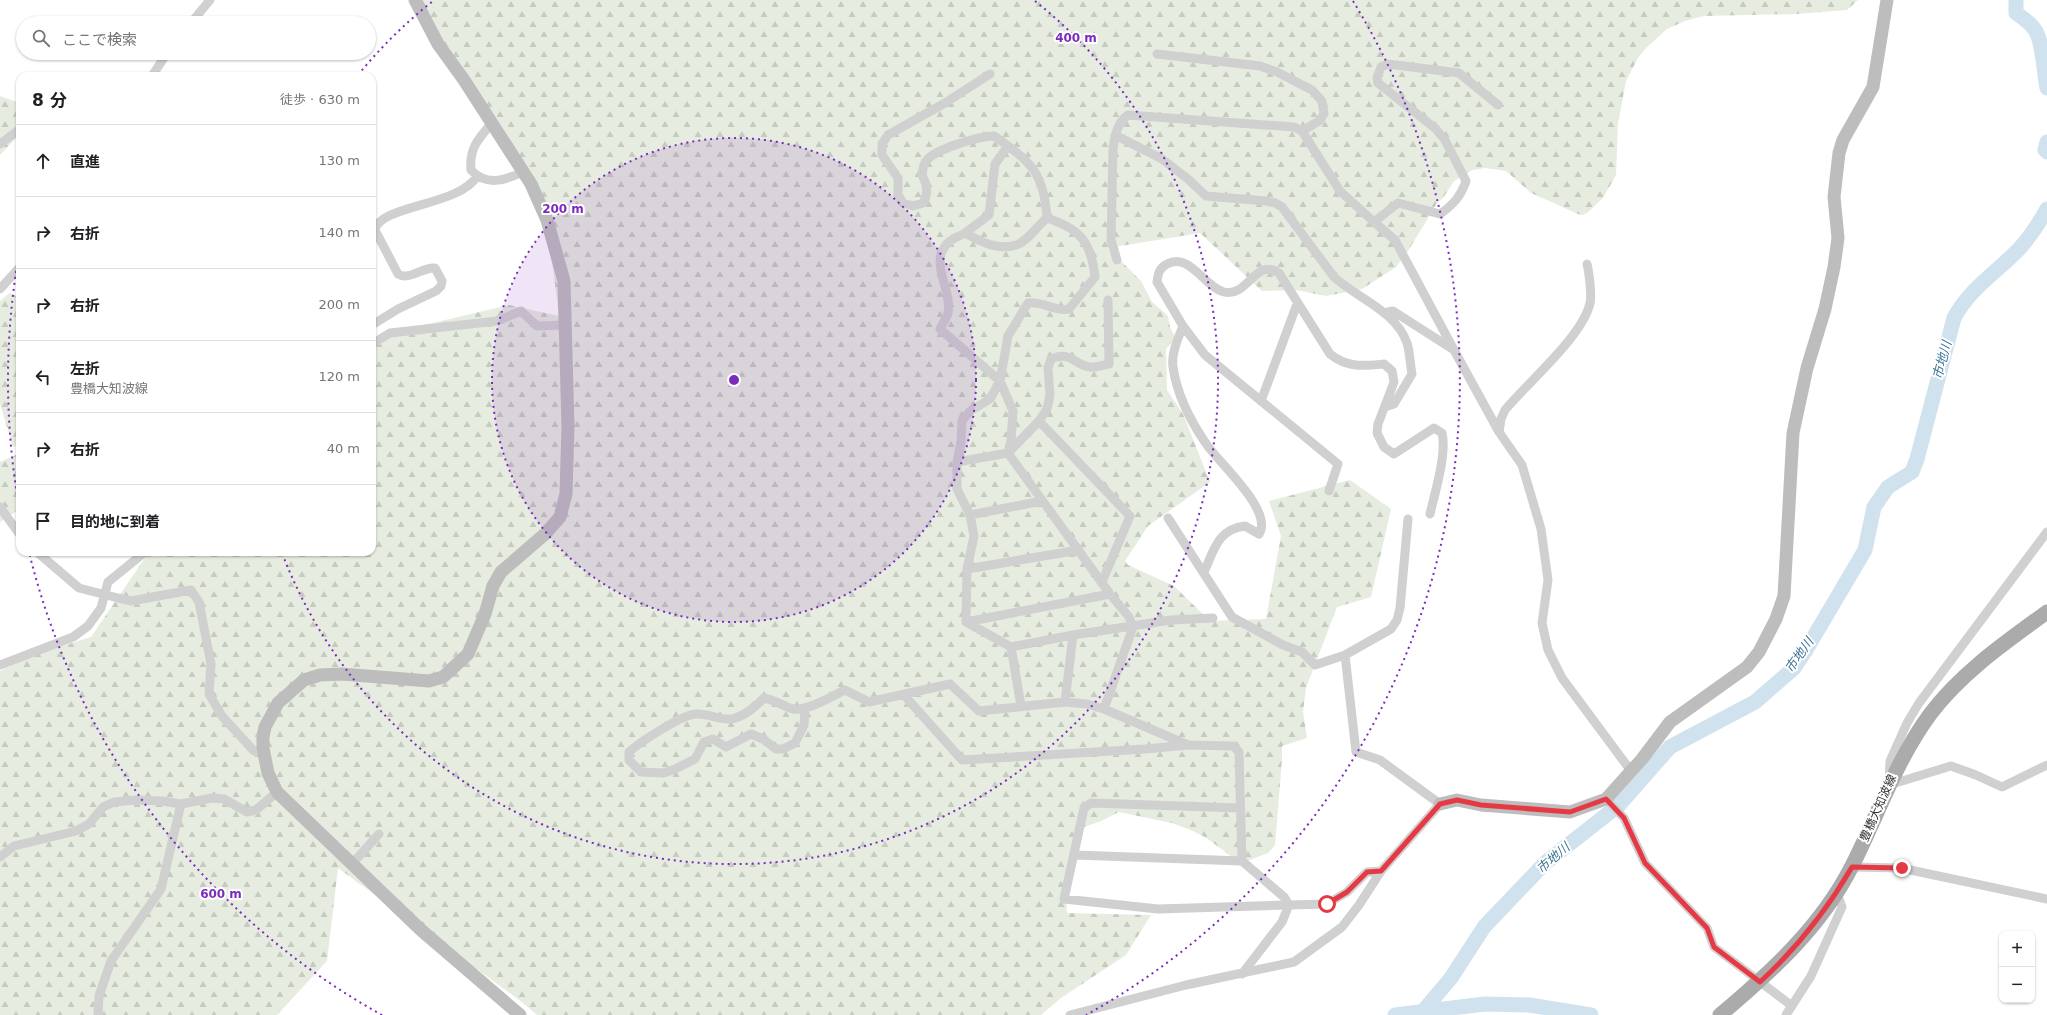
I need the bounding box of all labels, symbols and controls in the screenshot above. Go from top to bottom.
search box [16,16,376,60]
icon: search [30,27,52,49]
text: ここで検索 [62,31,137,49]
text: 400 m [1055,31,1097,45]
text: 8 分 [32,90,67,110]
text: 徒歩 · 630 m [280,92,360,107]
icon: ahead [32,150,54,172]
text: 直進 [70,153,100,171]
text: 130 m [318,153,360,168]
text: 200 m [542,202,584,216]
icon: right [32,222,54,244]
text: 右折 [70,225,100,243]
text: 140 m [318,225,360,240]
icon: right [32,294,54,316]
text: 右折 [70,297,100,315]
text: 200 m [318,297,360,312]
water label: 市地川 [1930,337,1955,381]
text: 左折 [70,360,100,378]
icon: left [32,366,54,388]
text: 120 m [318,369,360,384]
centre of rings [727,373,741,387]
text: 豊橋大知波線 [70,381,148,396]
icon: right [32,438,54,460]
text: 右折 [70,441,100,459]
text: 40 m [327,441,360,456]
icon: arrive [32,510,54,532]
text: 目的地に到着 [70,513,160,531]
water label: 市地川 [1782,633,1817,675]
street label: 豊橋大知波線 [1857,772,1899,844]
water label: 市地川 [1533,838,1574,876]
route end [1893,859,1911,877]
text: 600 m [200,887,242,901]
route start [1318,895,1336,913]
map controls [1999,931,2035,1003]
button: + [1999,931,2035,967]
button: − [1999,967,2035,1003]

